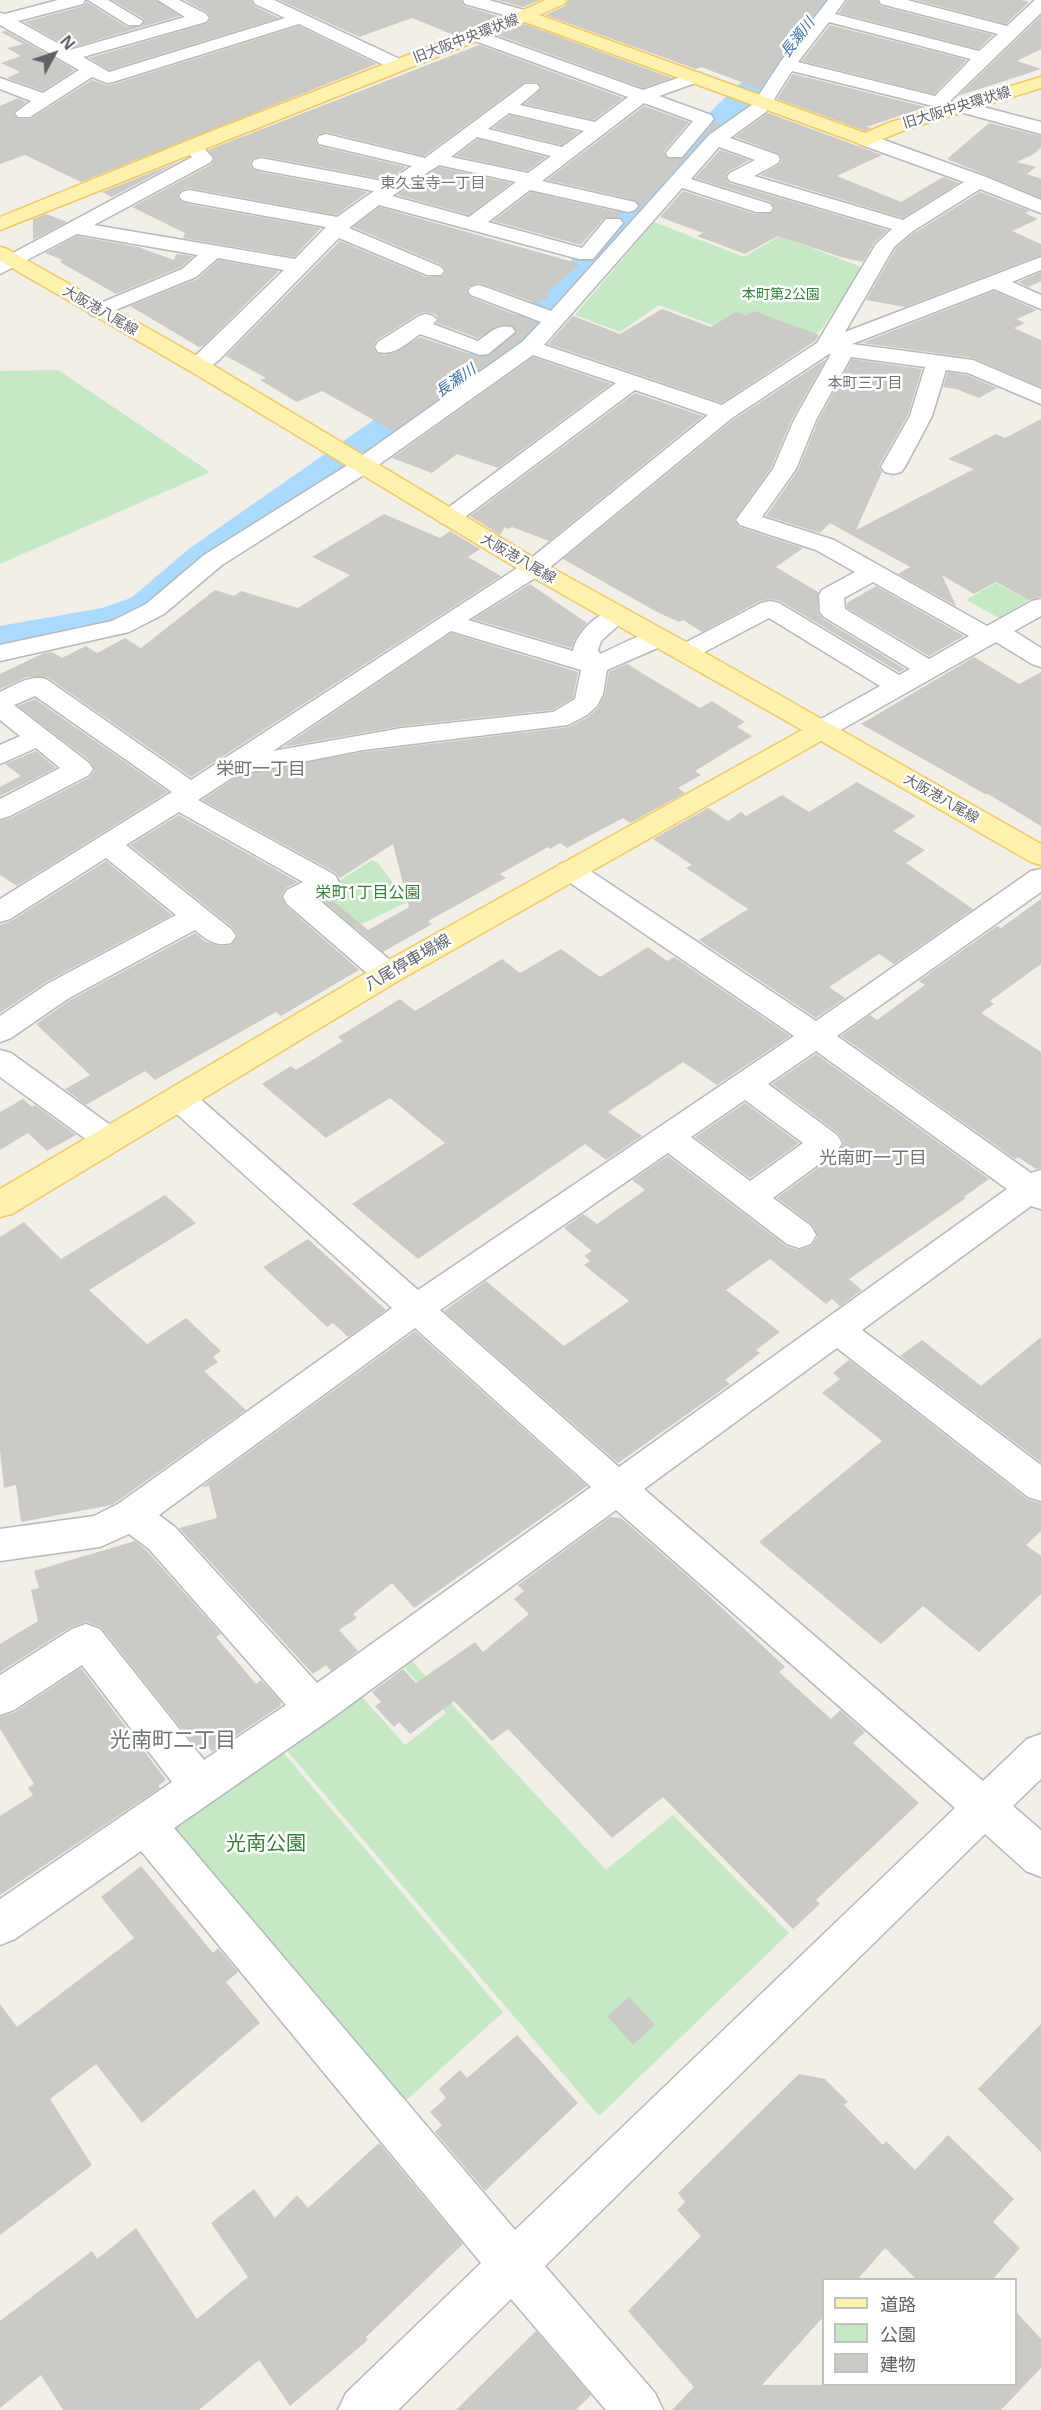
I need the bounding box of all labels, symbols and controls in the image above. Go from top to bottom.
street label: 旧大阪中央環状線 [411,11,521,67]
water label: 長瀬川 [777,15,819,61]
north arrow [24,24,84,84]
text: N [55,30,80,54]
street label: 旧大阪中央環状線 [901,84,1013,132]
district label: 東久宝寺一丁目 [381,175,485,193]
street label: 大阪港八尾線 [59,283,141,339]
park label: 本町第2公園 [742,287,820,303]
water label: 長瀬川 [432,361,480,401]
district label: 本町三丁目 [828,375,902,393]
street label: 大阪港八尾線 [477,531,559,587]
district label: 栄町一丁目 [216,759,306,781]
street label: 大阪港八尾線 [900,771,982,827]
park label: 栄町1丁目公園 [315,883,421,903]
street label: 八尾停車場線 [362,931,454,995]
district label: 光南町一丁目 [819,1148,927,1170]
district label: 光南町二丁目 [110,1728,236,1754]
park label: 光南公園 [226,1832,306,1856]
legend [822,2278,1017,2386]
text: 道路 [880,2292,916,2316]
text: 公園 [880,2322,916,2346]
text: 建物 [880,2352,916,2376]

